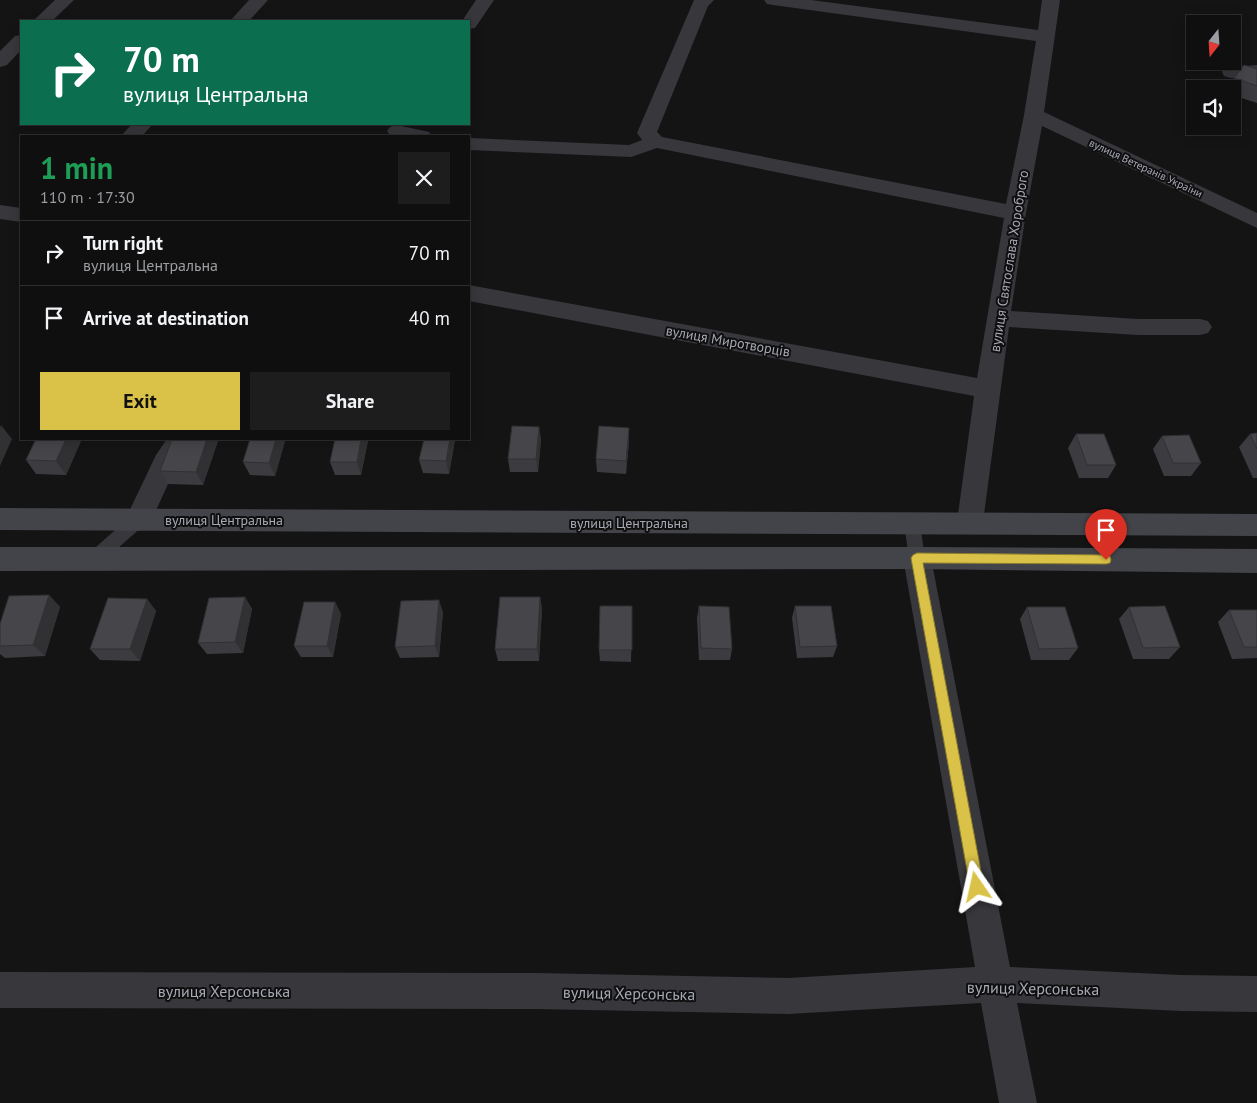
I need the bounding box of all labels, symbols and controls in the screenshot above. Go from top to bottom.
north arrow [1186,15,1241,70]
map controls [1186,15,1241,135]
text: 70 m [123,36,200,82]
icon: right [40,40,105,105]
text: вулиця Центральна [123,80,309,108]
button: sound [1186,80,1241,135]
street label: вулиця Ветеранів України [1087,136,1205,200]
text: 1 min [40,148,113,187]
button: close [398,152,450,204]
street label: вулиця Святослава Хороброго [986,169,1032,353]
text: 110 m · 17:30 [40,187,135,207]
text: Turn right [83,231,163,255]
icon: right [40,239,68,267]
text: 70 m [409,241,450,265]
text: вулиця Центральна [83,255,218,275]
icon: arrive [40,304,68,332]
text: Arrive at destination [83,306,249,330]
text: 40 m [409,306,450,330]
street label: вулиця Миротворців [665,321,791,361]
button: Exit [40,372,240,430]
button: Share [250,372,450,430]
pin [1085,509,1127,560]
street label: вулиця Центральна [165,511,283,529]
street label: вулиця Центральна [570,514,688,532]
icon: arrive [1092,516,1120,544]
position arrow [950,860,1002,912]
street label: вулиця Херсонська [967,977,1099,999]
street label: вулиця Херсонська [158,981,290,1001]
street label: вулиця Херсонська [563,982,695,1004]

